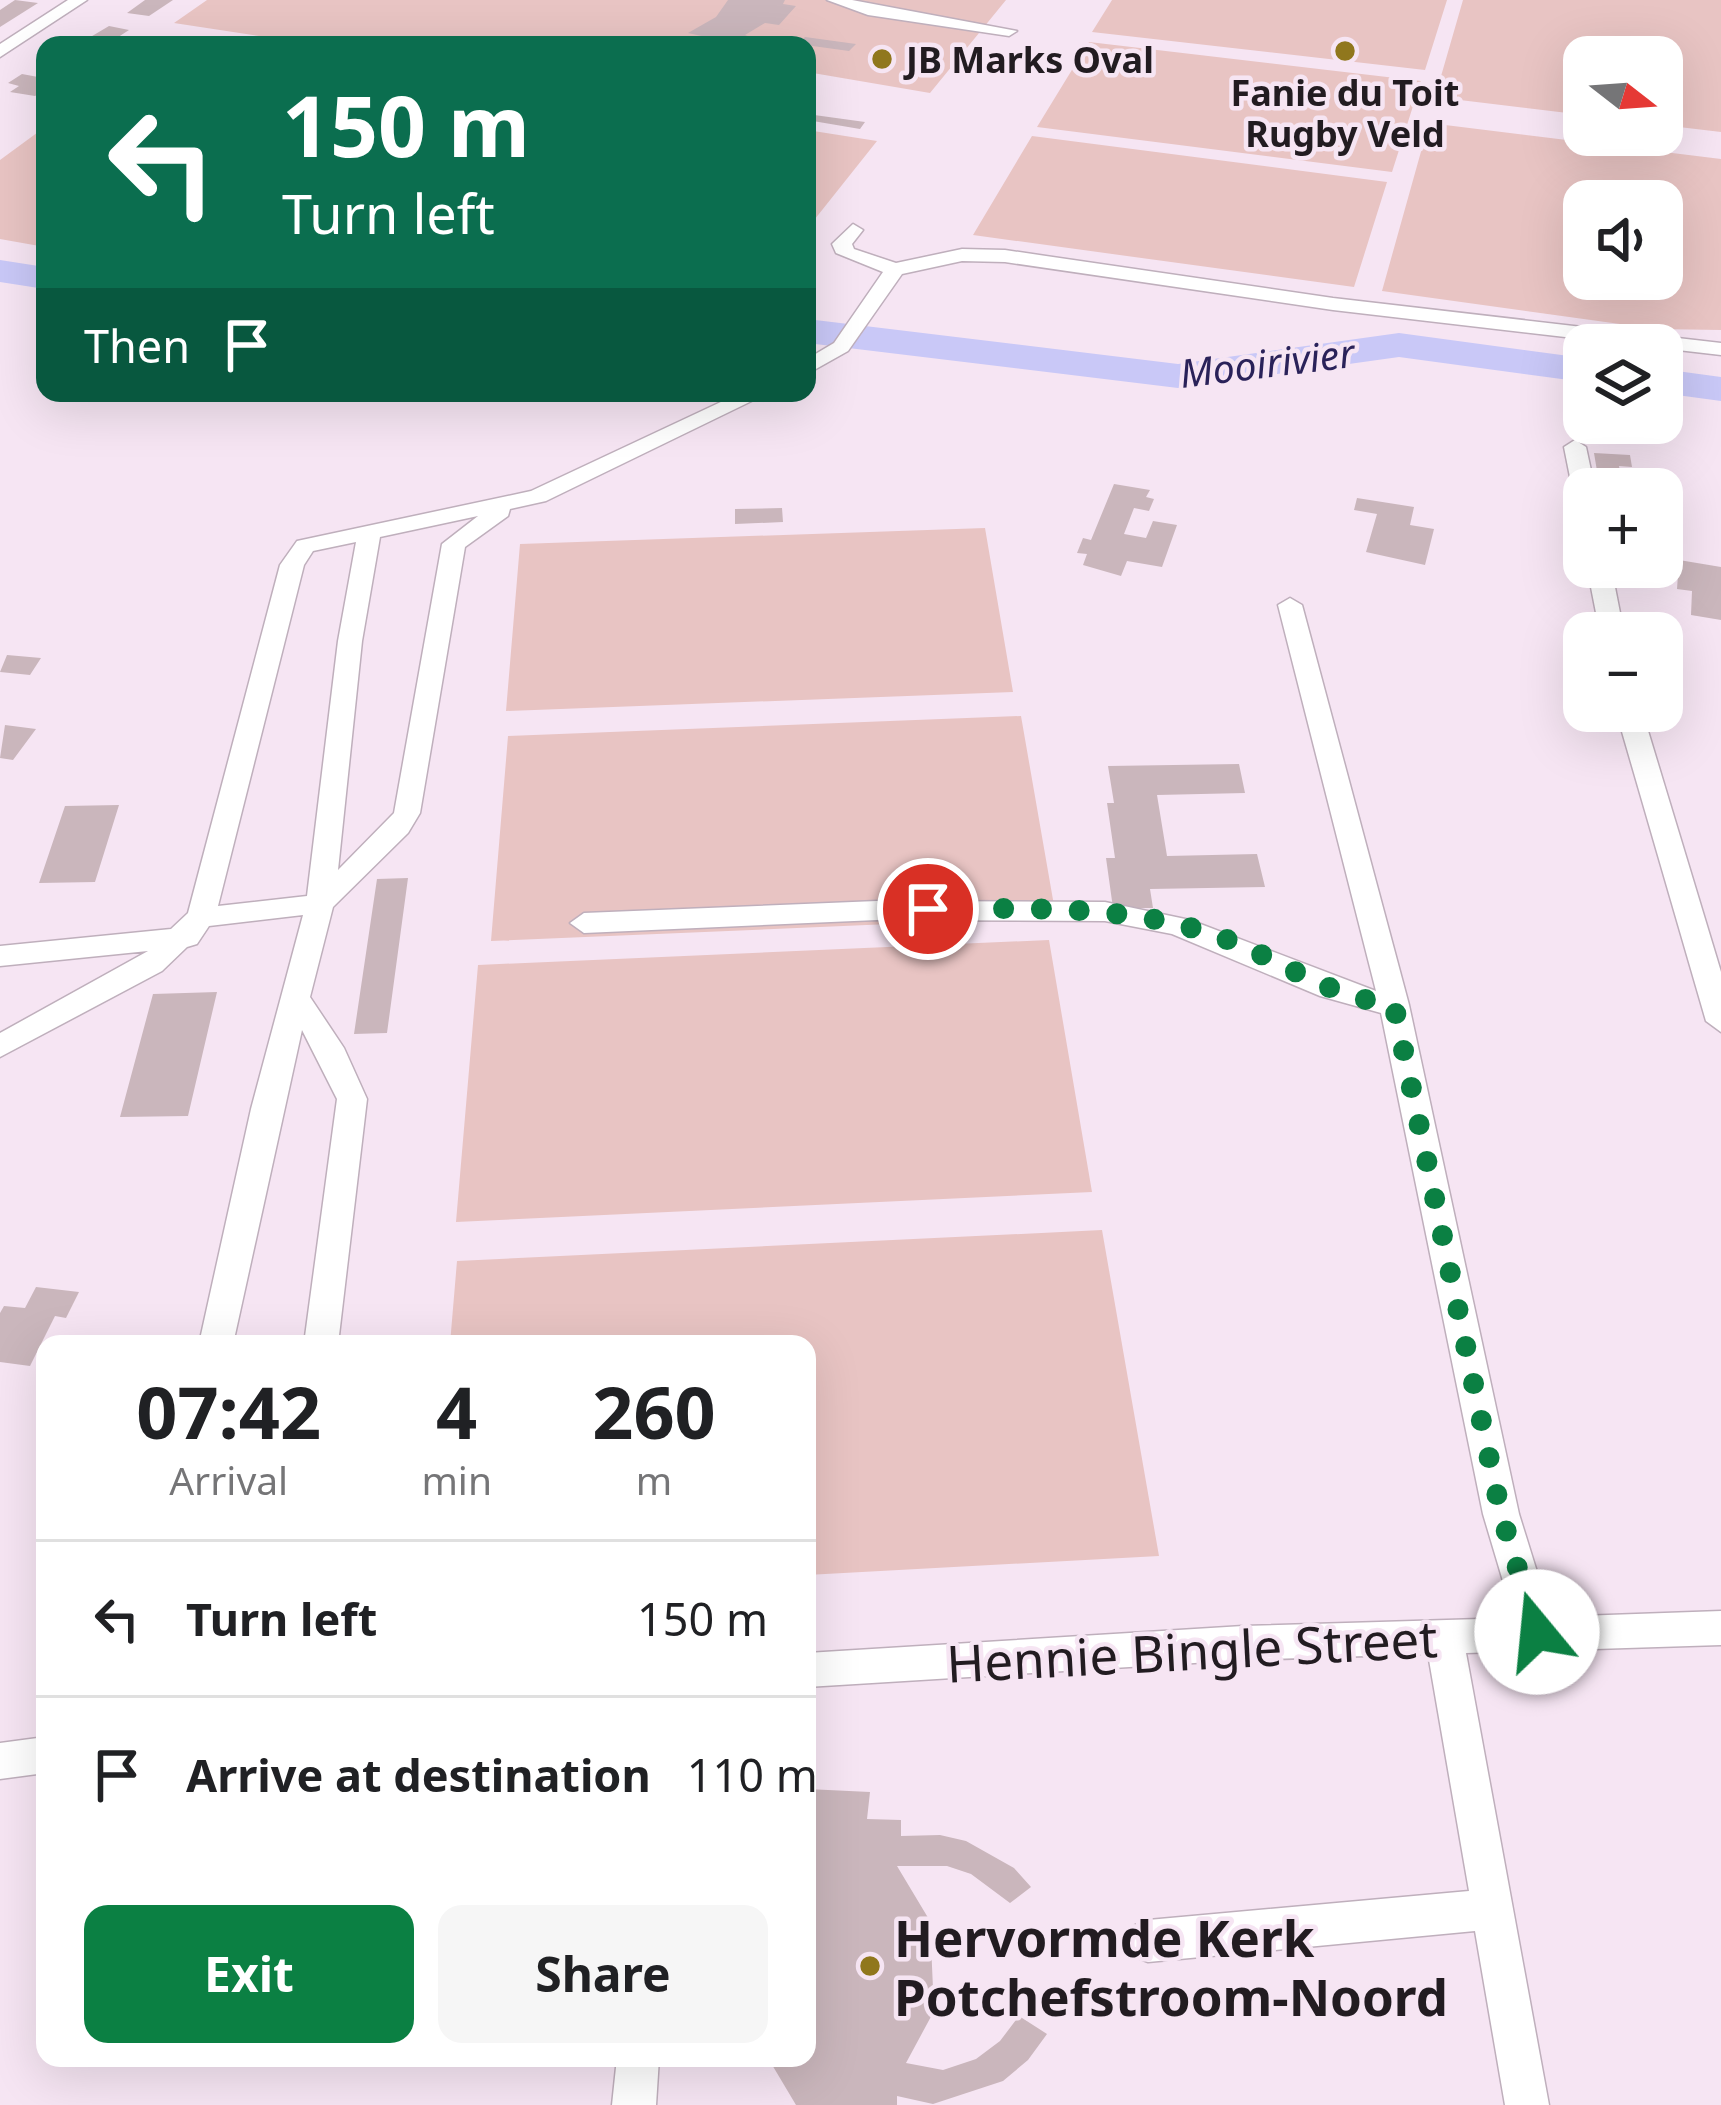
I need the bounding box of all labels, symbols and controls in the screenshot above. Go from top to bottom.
place label: JB Marks Oval [903,35,1154,84]
north arrow [1563,36,1683,156]
map controls [1563,36,1683,732]
marker: Fanie du Toit Rugby Veld [1332,38,1358,64]
marker: JB Marks Oval [869,46,895,72]
text: 150 m [282,67,530,182]
place label: Fanie du Toit Rugby Veld [1231,68,1460,158]
icon: left [84,84,240,240]
text: Turn left [282,176,495,250]
button: sound [1563,180,1683,300]
icon: arrive [214,312,280,378]
text: Then [84,315,190,376]
button: layers [1563,324,1683,444]
water label: Mooirivier [1177,325,1359,399]
button: + [1563,468,1683,588]
button: − [1563,612,1683,732]
pin [877,858,979,960]
icon: arrive [895,876,961,942]
text: 07:42 [136,1362,321,1460]
text: 4 [436,1362,477,1460]
text: 260 [592,1362,716,1460]
text: Arrival [169,1453,288,1506]
text: min [421,1453,492,1506]
text: m [636,1453,672,1506]
position arrow [1474,1569,1600,1695]
icon: left [84,1586,150,1652]
text: Turn left [186,1588,377,1649]
text: 150 m [637,1588,768,1649]
street label: Hennie Bingle Street [945,1602,1439,1698]
icon: arrive [84,1742,150,1808]
text: Arrive at destination [186,1744,651,1805]
text: 110 m [687,1744,818,1805]
place label: Hervormde Kerk Potchefstroom-Noord [894,1902,1448,2031]
button: Exit [84,1905,414,2043]
button: Share [438,1905,768,2043]
marker: Hervormde Kerk Potchefstroom-Noord [857,1953,883,1979]

